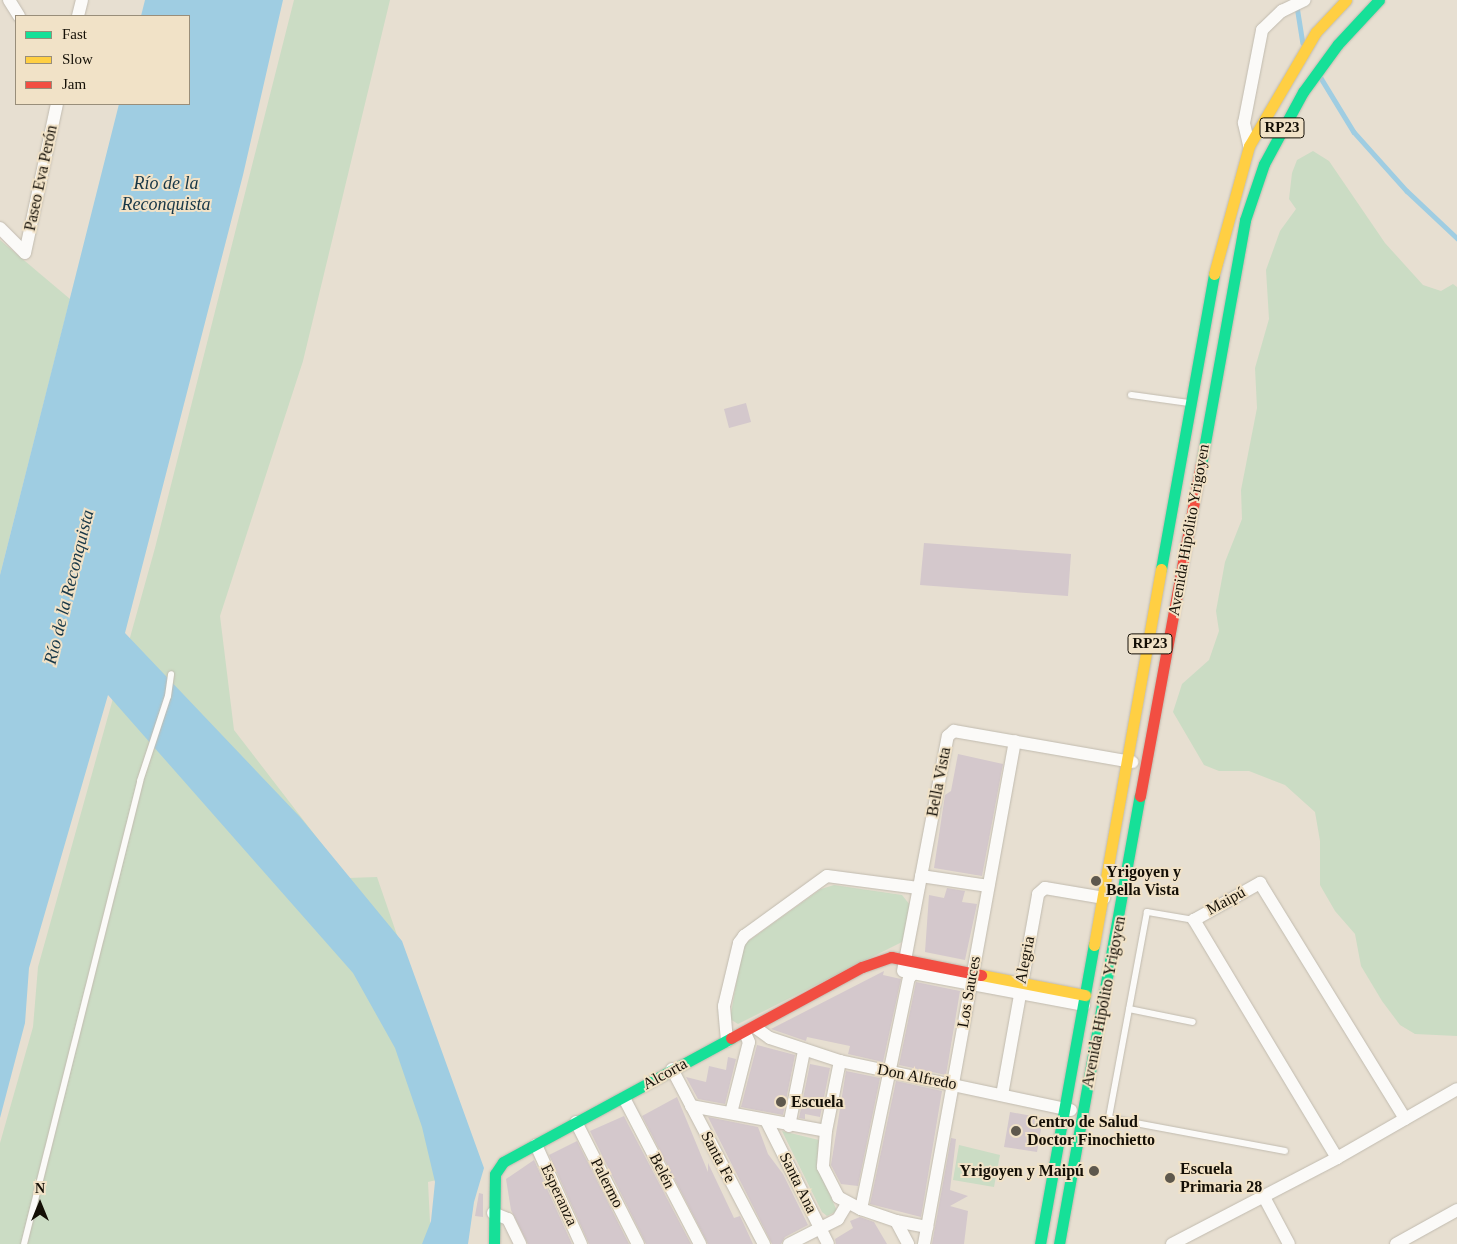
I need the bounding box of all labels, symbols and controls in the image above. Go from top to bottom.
legend [15,15,190,105]
text: Fast [62,26,87,42]
text: Slow [62,51,93,67]
text: Jam [62,76,86,92]
road number: RP23 [1260,116,1304,140]
street label: Paseo Eva Perón [20,123,62,233]
water label: Río de la Reconquista [122,173,210,215]
street label: Avenida Hipólito Yrigoyen [1164,442,1214,618]
water label: Río de la Reconquista [39,508,99,666]
road number: RP23 [1128,632,1172,656]
street label: Bella Vista [923,746,955,818]
place label: Yrigoyen y Bella Vista [1106,862,1181,900]
marker: Yrigoyen y Bella Vista [1090,875,1102,887]
street label: Maipú [1203,882,1249,920]
street label: Avenida Hipólito Yrigoyen [1078,914,1130,1090]
street label: Alegria [1011,935,1039,985]
street label: Los Sauces [953,955,985,1029]
street label: Alcorta [639,1054,691,1094]
street label: Don Alfredo [875,1060,959,1094]
place label: Escuela [791,1092,843,1112]
marker: Escuela [775,1096,787,1108]
place label: Centro de Salud Doctor Finochietto [1027,1112,1155,1150]
marker: Centro de Salud Doctor Finochietto [1009,1124,1023,1138]
street label: Santa Fe [696,1128,740,1186]
street label: Santa Ana [775,1149,821,1217]
street label: Belén [645,1150,679,1192]
street label: Palermo [586,1155,628,1211]
place label: Escuela Primaria 28 [1180,1159,1262,1197]
street label: Esperanza [536,1161,582,1229]
place label: Yrigoyen y Maipú [960,1161,1084,1181]
marker: Yrigoyen y Maipú [1088,1165,1100,1177]
marker: Escuela Primaria 28 [1164,1172,1176,1184]
north arrow [15,1179,65,1229]
text: N [35,1181,45,1196]

